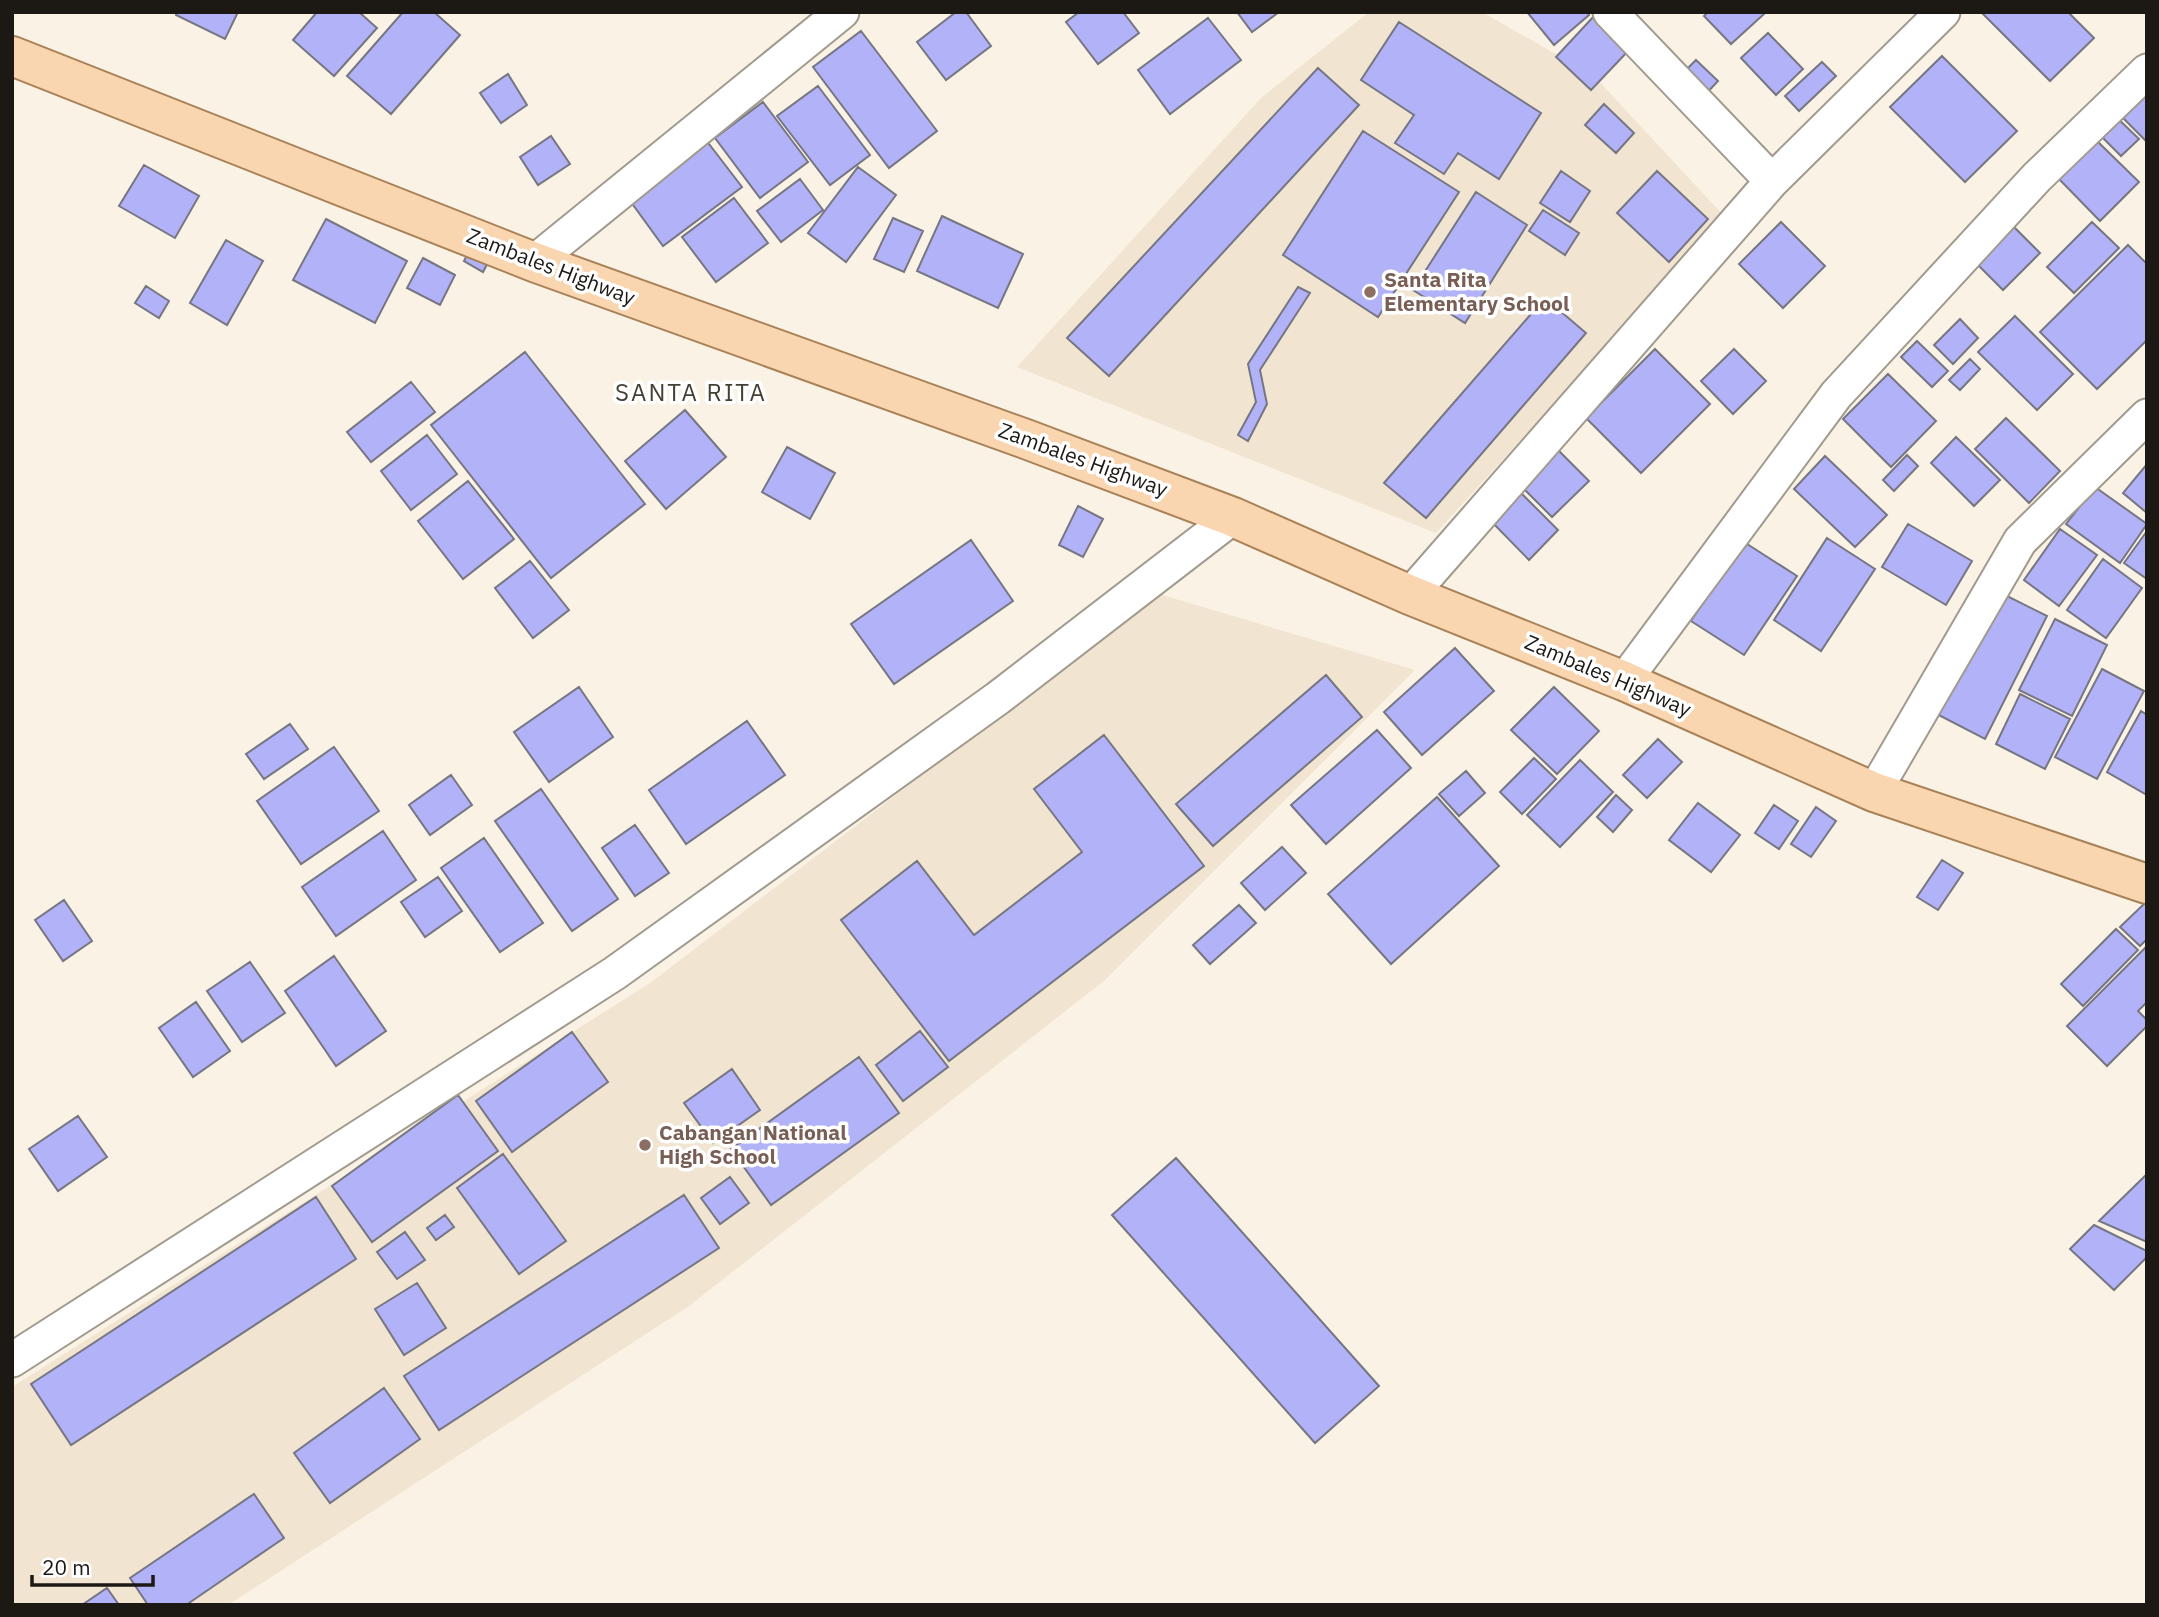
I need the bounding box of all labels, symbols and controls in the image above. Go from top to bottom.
street label: Zambales Highway [463,221,640,311]
place label: Santa Rita Elementary School [1384,265,1569,317]
marker: Santa Rita Elementary School [1362,284,1378,300]
district label: SANTA RITA [615,376,767,408]
street label: Zambales Highway [995,415,1172,503]
street label: Zambales Highway [1521,627,1696,723]
place label: Cabangan National High School [659,1118,847,1170]
marker: Cabangan National High School [637,1137,653,1153]
scale bar [32,1544,152,1588]
text: 20 m [42,1553,91,1581]

